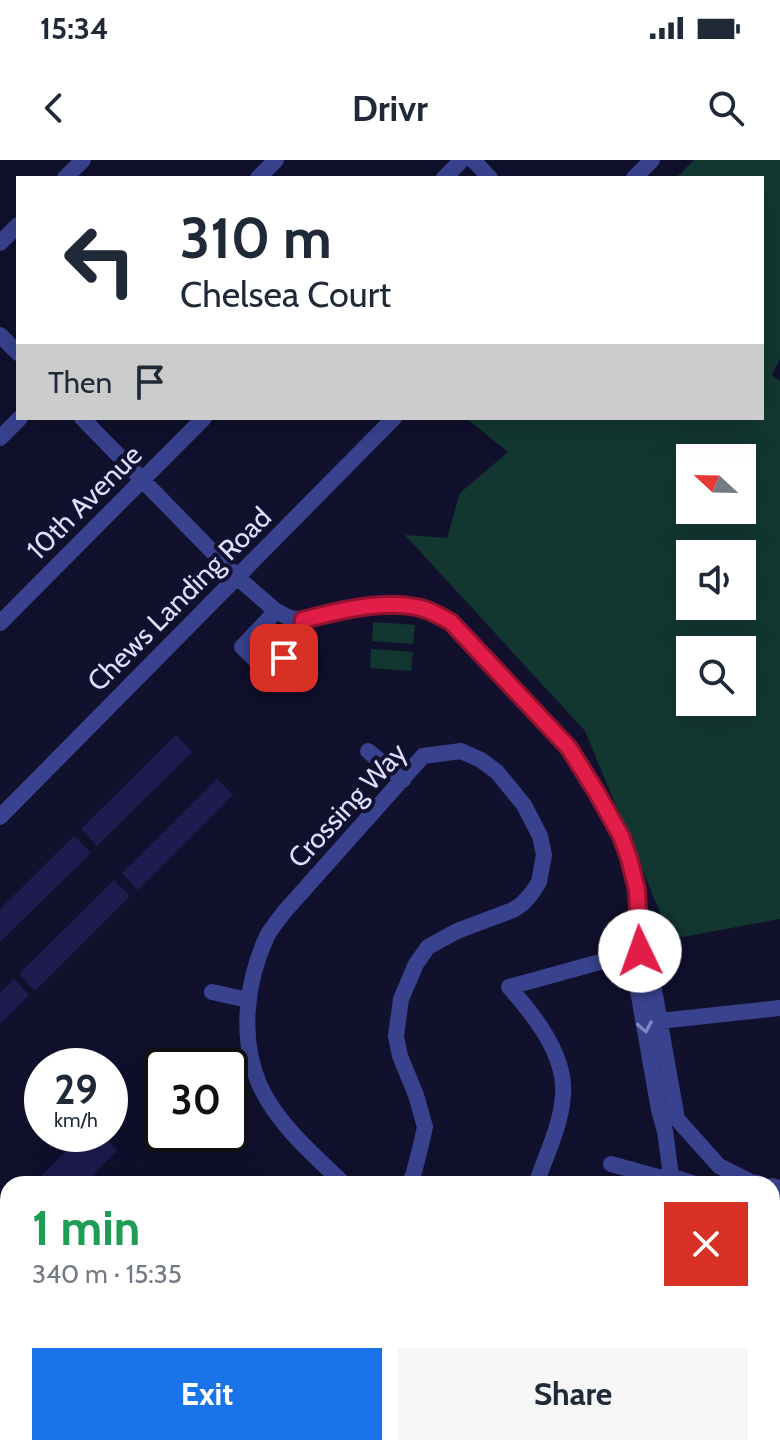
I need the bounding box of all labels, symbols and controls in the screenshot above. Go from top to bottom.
text: 15:34 [40,10,109,47]
icon: back [32,86,76,130]
text: Drivr [352,86,428,130]
icon: search [704,86,748,130]
text: 310 m [180,204,332,272]
icon: left [48,208,152,312]
text: Chelsea Court [180,272,391,316]
icon: arrive [128,360,172,404]
text: Then [48,364,112,401]
street label: 10th Avenue [20,438,148,566]
north arrow [676,444,756,524]
map controls [676,444,756,716]
street label: Chews Landing Road [80,500,278,698]
button: sound [676,540,756,620]
pin [250,624,318,692]
icon: arrive [262,636,306,680]
button: search [676,636,756,716]
street label: Crossing Way [281,736,413,874]
position arrow [598,909,682,993]
one-way arrow [636,1020,653,1034]
speed limit sign: 30 [144,1048,248,1152]
text: 29 [54,1065,98,1114]
text: km/h [54,1108,98,1132]
text: 1 min [32,1199,140,1257]
button: close [664,1202,748,1286]
text: 340 m · 15:35 [32,1258,182,1290]
button: Exit [32,1348,382,1440]
button: Share [398,1348,748,1440]

